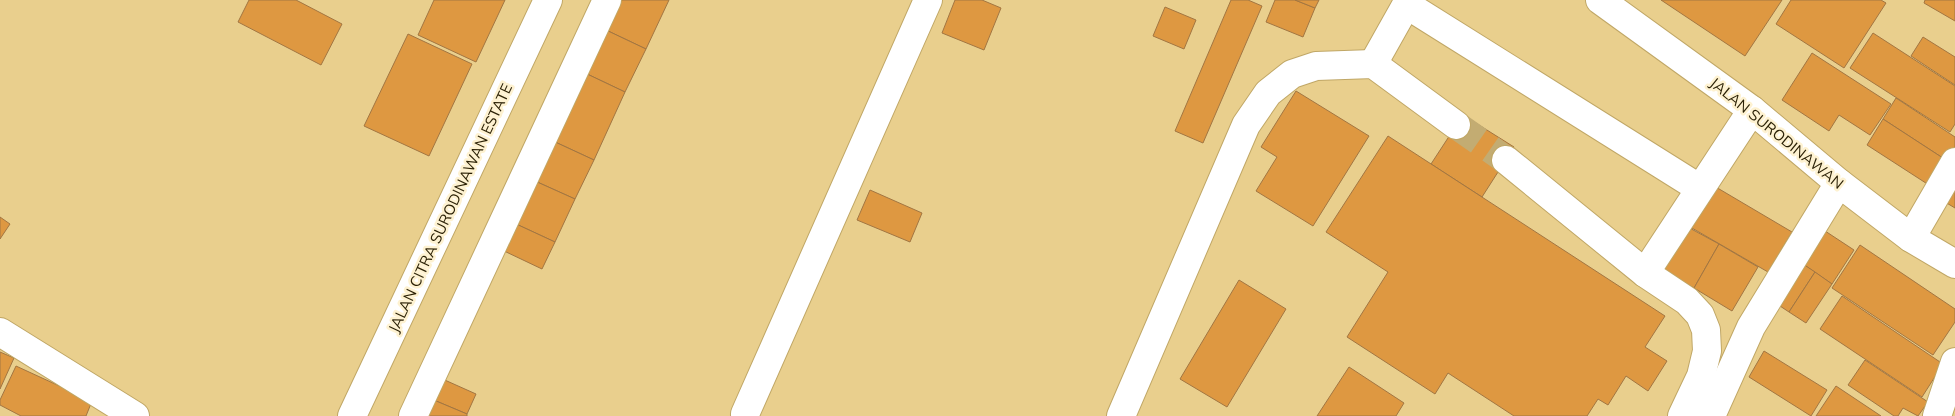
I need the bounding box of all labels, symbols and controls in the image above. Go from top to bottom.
street label: JALAN SURODINAWAN [1706,73,1848,193]
street label: JALAN CITRA SURODINAWAN ESTATE [384,80,516,335]

